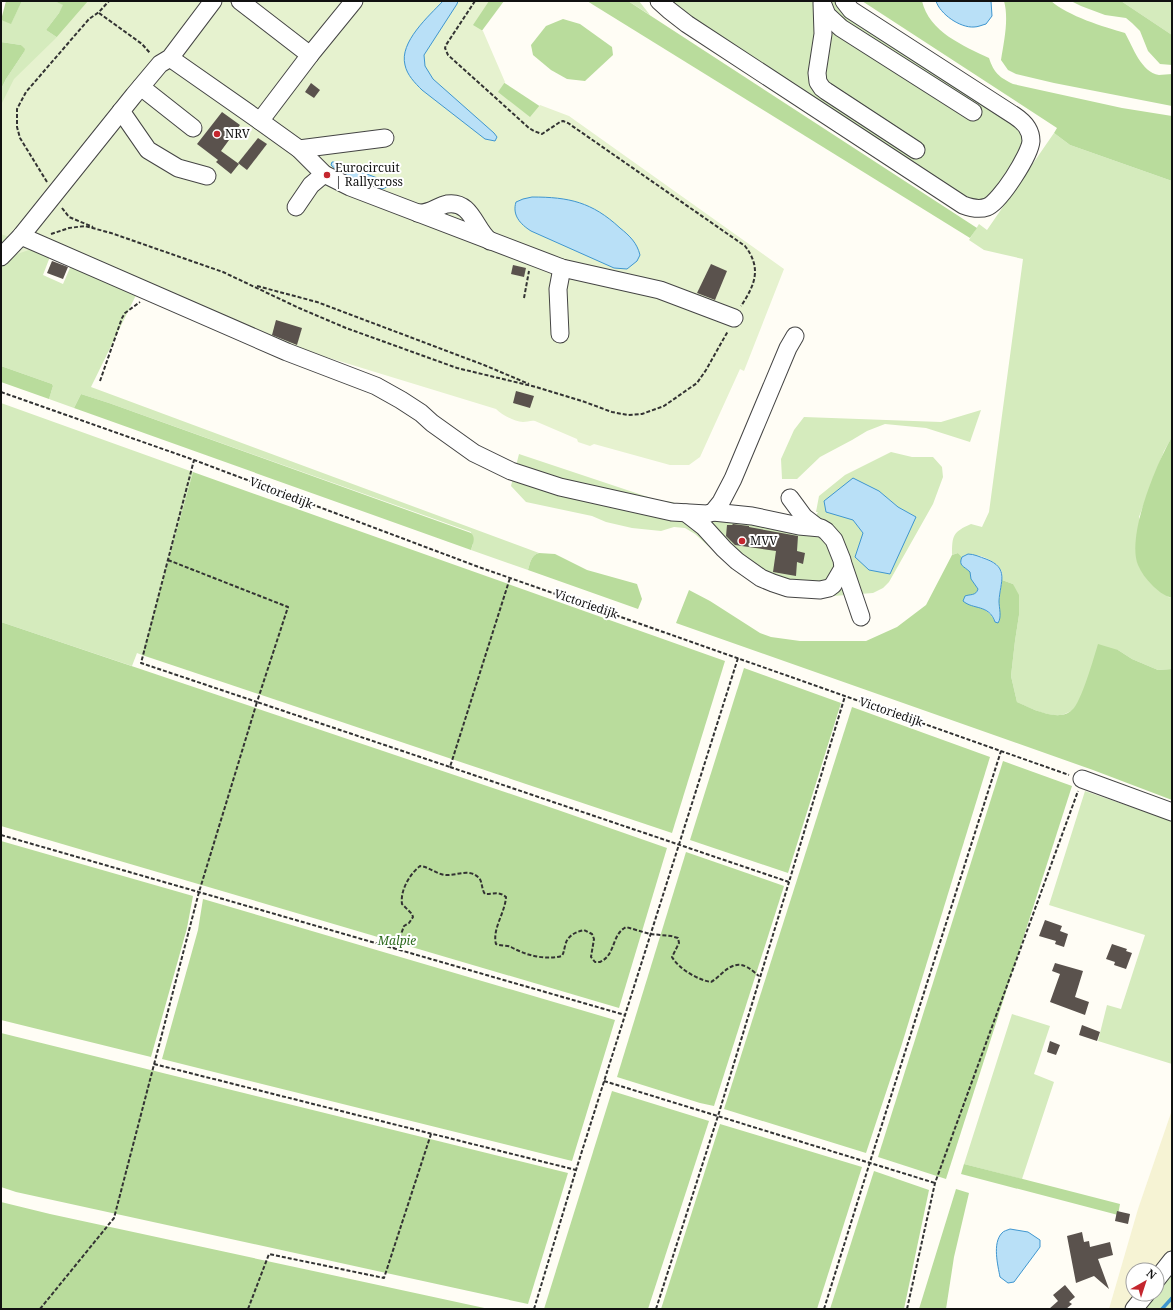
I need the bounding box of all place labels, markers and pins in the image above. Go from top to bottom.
place label: NRV [225,125,251,142]
marker: NRV [212,129,222,139]
place label: Eurocircuit | Rallycross [335,159,403,190]
marker: Eurocircuit | Rallycross [322,170,332,180]
place label: MVV [750,532,778,549]
marker: MVV [737,536,747,546]

